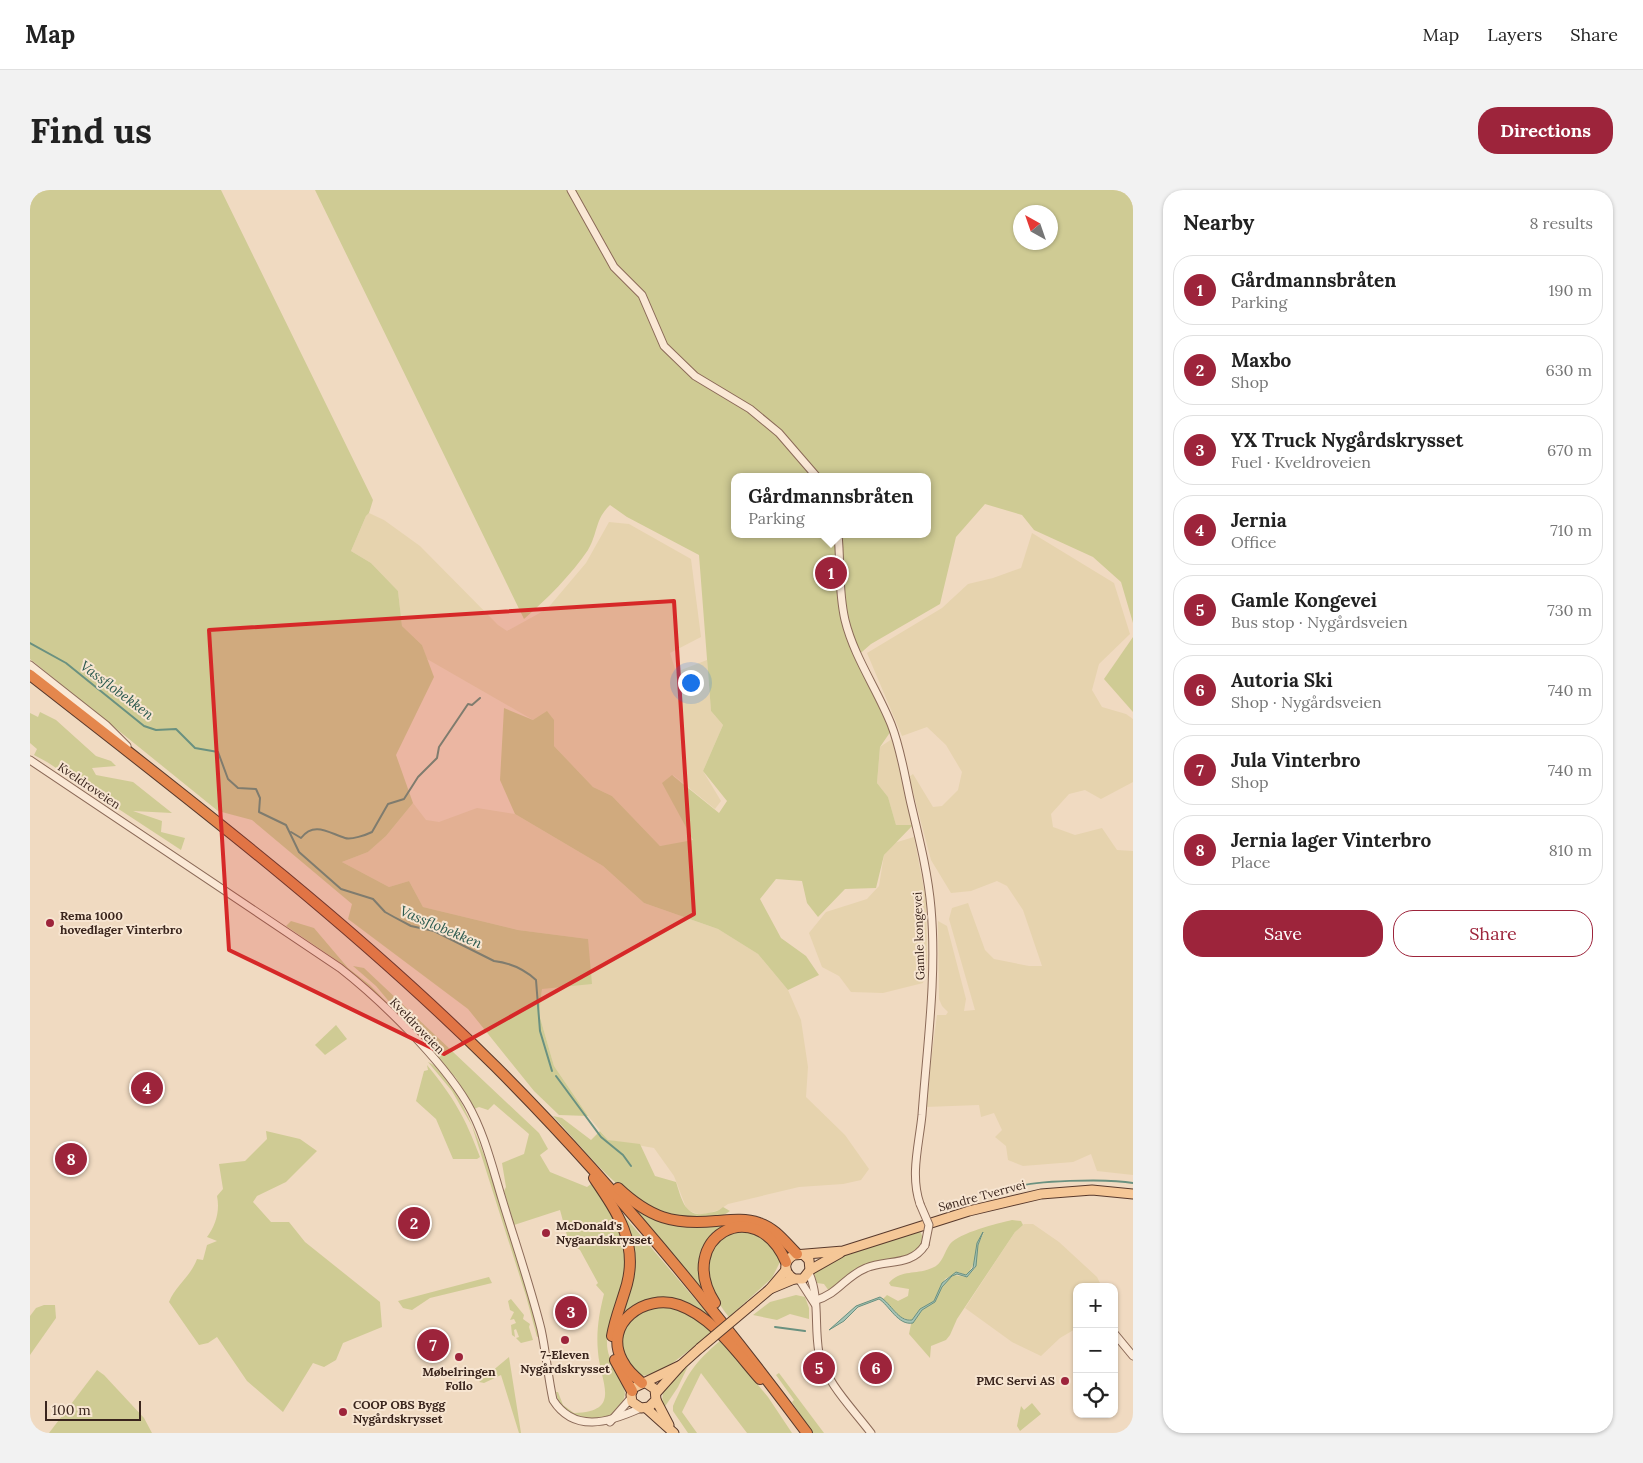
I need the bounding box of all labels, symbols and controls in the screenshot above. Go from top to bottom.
text: Map [25,19,75,50]
text: Map [1423,23,1459,46]
text: Layers [1487,23,1542,46]
text: Share [1570,23,1618,46]
button: Directions [1478,107,1613,154]
text: Find us [30,108,152,153]
north arrow [1013,205,1058,250]
text: Nearby [1183,209,1254,236]
text: 8 results [1529,213,1593,233]
text: Gårdmannsbråten [1231,268,1396,292]
text: 1 [1197,280,1203,300]
text: 190 m [1548,280,1592,300]
text: Parking [1231,292,1287,312]
text: Maxbo [1231,348,1291,372]
text: 2 [1196,360,1204,380]
text: 630 m [1545,360,1592,380]
text: Shop [1231,372,1269,392]
text: YX Truck Nygårdskrysset [1231,428,1463,452]
text: 3 [1196,440,1204,460]
text: 670 m [1547,440,1592,460]
text: Fuel · Kveldroveien [1231,452,1371,472]
popup [731,473,931,538]
text: Gårdmannsbråten [748,484,914,508]
text: Parking [748,508,805,528]
text: Jernia [1231,508,1287,532]
text: 4 [1196,520,1204,540]
text: 710 m [1550,520,1592,540]
text: Office [1231,532,1276,552]
pin: 1 [815,554,847,592]
text: Gamle Kongevei [1231,588,1377,612]
text: 5 [1196,600,1204,620]
text: 730 m [1547,600,1592,620]
text: Bus stop · Nygårdsveien [1231,612,1408,632]
water label: Vassflobekken [77,656,158,724]
text: Autoria Ski [1231,668,1333,692]
your location [678,670,704,696]
text: 6 [1195,680,1205,700]
text: 740 m [1548,680,1592,700]
text: Shop · Nygårdsveien [1231,692,1382,712]
text: Jula Vinterbro [1231,748,1361,772]
street label: Kveldroveien [55,759,123,812]
text: 7 [1196,760,1204,780]
text: 740 m [1548,760,1592,780]
text: Shop [1231,772,1269,792]
text: Jernia lager Vinterbro [1231,828,1431,852]
text: 8 [1195,840,1205,860]
text: 810 m [1549,840,1592,860]
text: Place [1231,852,1270,872]
street label: Gamle kongevei [909,892,928,981]
water label: Vassflobekken [397,902,485,953]
place label: Rema 1000 hovedlager Vinterbro [60,908,182,937]
button: Save [1183,910,1383,957]
button: Share [1393,910,1593,957]
marker: Rema 1000 hovedlager Vinterbro [44,917,56,929]
street label: Kveldroveien [387,994,448,1057]
pin: 4 [131,1069,163,1107]
pin: 8 [55,1140,87,1178]
street label: Søndre Tverrvei [937,1177,1027,1214]
pin: 2 [398,1204,430,1242]
place label: McDonald's Nygaardskrysset [556,1218,653,1247]
marker: McDonald's Nygaardskrysset [540,1227,552,1239]
map controls [1073,1283,1118,1418]
button: + [1073,1283,1118,1328]
pin: 3 [555,1293,587,1331]
pin: 7 [417,1326,449,1364]
button: − [1073,1328,1118,1373]
marker: 7-Eleven Nygårdskrysset [559,1334,571,1346]
place label: 7-Eleven Nygårdskrysset [520,1347,611,1376]
pin: 5 [803,1349,835,1387]
pin: 6 [860,1349,892,1387]
marker: Møbelringen Follo [453,1351,465,1363]
place label: Møbelringen Follo [422,1364,496,1393]
place label: PMC Servi AS [976,1373,1055,1388]
button: locate [1073,1373,1118,1418]
marker: PMC Servi AS [1059,1375,1071,1387]
place label: COOP OBS Bygg Nygårdskrysset [353,1397,447,1426]
scale bar [45,1398,141,1421]
text: 100 m [52,1401,91,1419]
marker: COOP OBS Bygg Nygårdskrysset [337,1406,349,1418]

